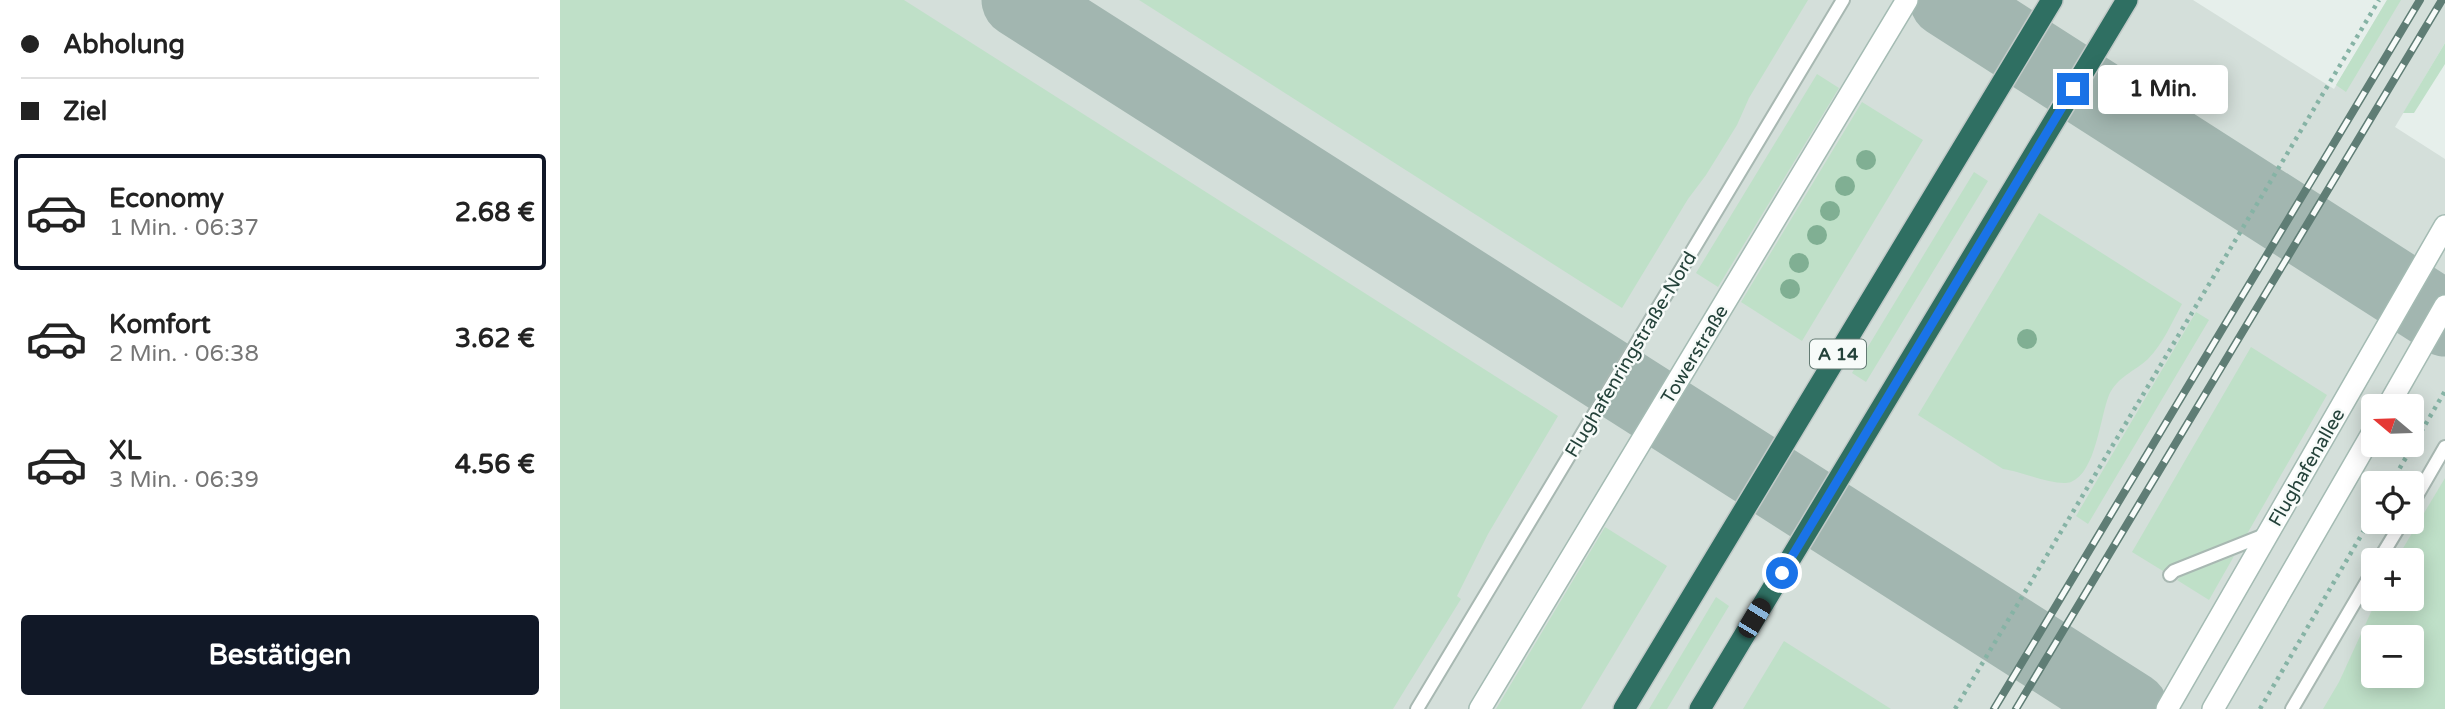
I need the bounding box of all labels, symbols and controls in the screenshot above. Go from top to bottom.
text: Abholung [63,29,185,60]
callout: 1 Min. [2098,64,2227,114]
route end [2057,73,2089,105]
text: 1 Min. [2129,75,2197,103]
text: Ziel [63,96,107,127]
icon: car [25,181,88,244]
text: Economy [109,183,224,214]
text: 2.68 € [455,197,535,228]
text: 1 Min. · 06:37 [109,214,259,242]
street label: Flughafenringstraße-Nord [1561,248,1701,461]
street label: Towerstraße [1657,301,1733,408]
icon: car [25,307,88,370]
text: Komfort [109,309,211,340]
text: 3.62 € [455,323,535,354]
text: 2 Min. · 06:38 [109,340,259,368]
road number: A 14 [1810,340,1866,368]
north arrow [2361,394,2424,457]
map controls [2361,394,2424,688]
street label: Flughafenallee [2264,405,2349,530]
icon: car [25,433,88,496]
text: XL [109,435,141,466]
text: 4.56 € [455,449,535,480]
text: 3 Min. · 06:39 [109,466,259,494]
button: locate [2361,471,2424,534]
button: + [2361,548,2424,611]
route start [1766,557,1798,589]
car [1735,595,1774,641]
button: Bestätigen [21,615,539,695]
button: − [2361,625,2424,688]

